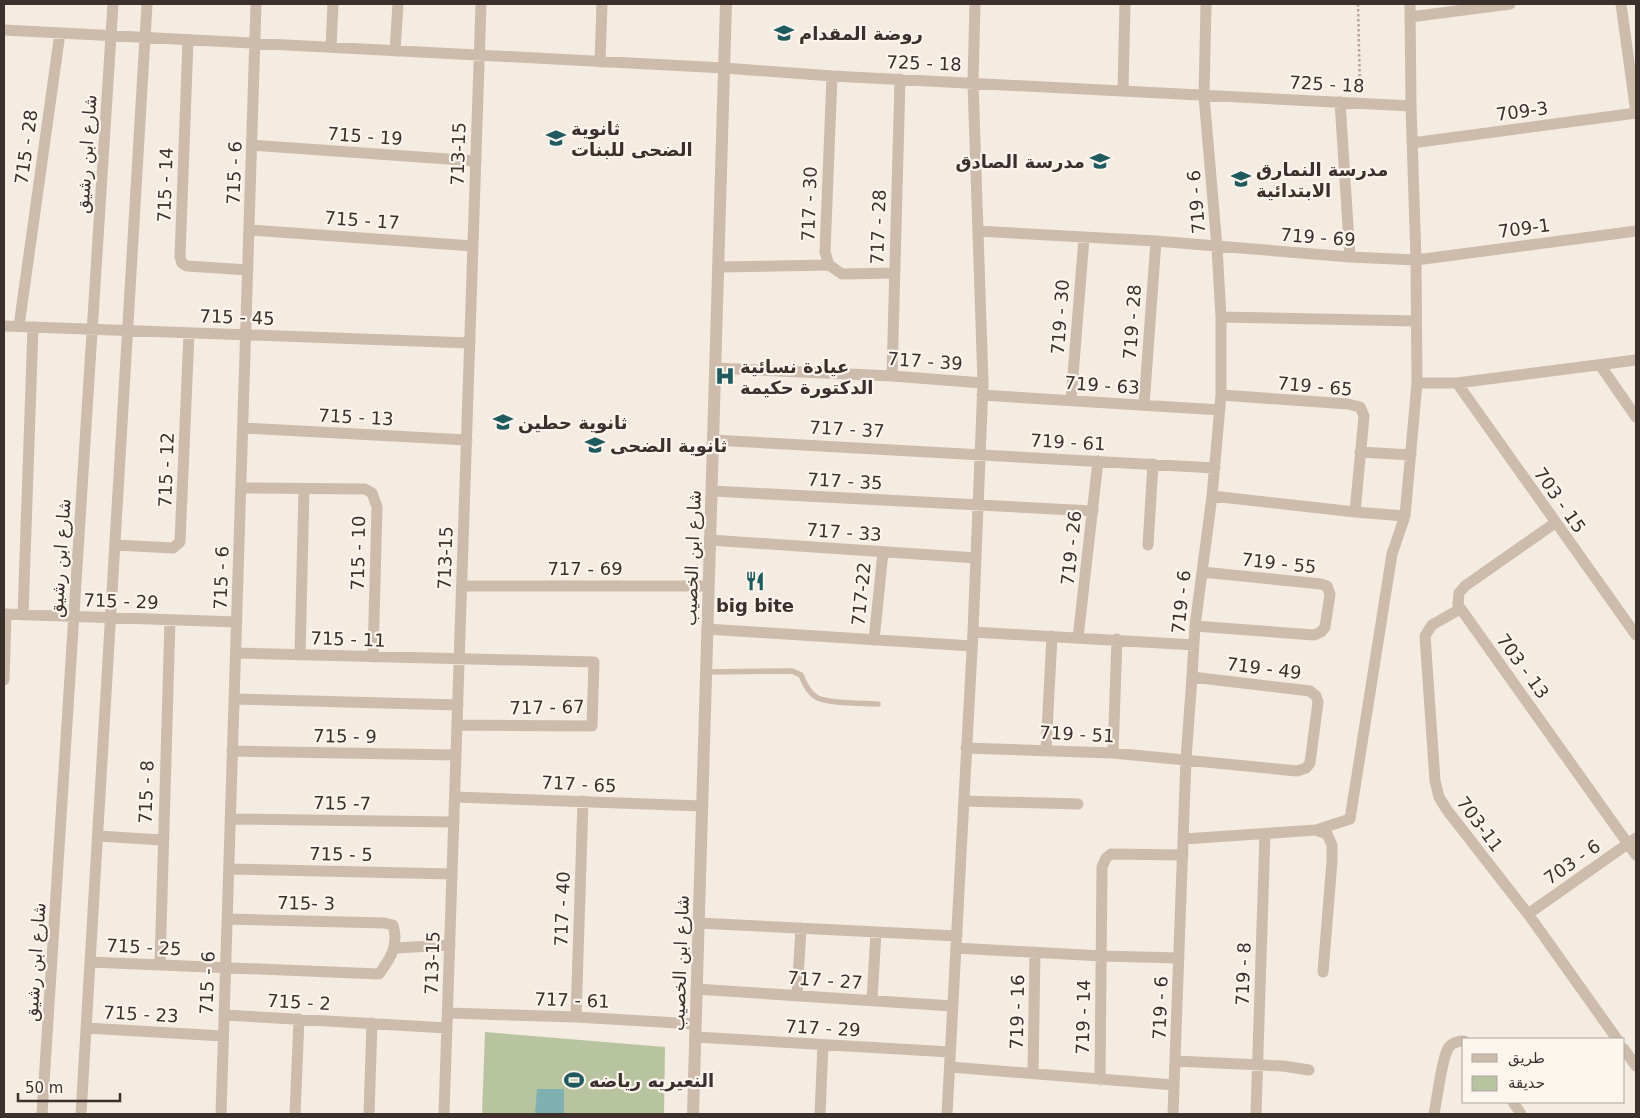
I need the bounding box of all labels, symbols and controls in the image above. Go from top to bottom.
school or university icon: روضة المقدام [773,22,795,44]
place label: روضة المقدام [799,23,923,45]
street label: 725 - 18 [886,51,962,75]
street label: 725 - 18 [1289,72,1365,96]
street label: شارع ابن رشيق [71,94,102,214]
street label: 709-3 [1495,97,1549,125]
street label: 715 - 28 [10,108,42,186]
place label: ثانوية الضحى للبنات [571,118,693,160]
street label: 713-15 [446,122,470,186]
street label: 715 - 19 [327,123,403,149]
school or university icon: ثانوية الضحى للبنات [545,127,567,149]
street label: 715 - 6 [222,141,246,205]
street label: 715 - 14 [153,147,177,223]
school or university icon: مدرسة الصادق [1089,150,1111,172]
place label: مدرسة الصادق [955,151,1085,172]
place label: مدرسة النمارق الابتدائية [1256,159,1388,201]
street label: 717 - 30 [797,166,821,242]
school or university icon: مدرسة النمارق الابتدائية [1230,168,1252,190]
street label: 719 - 6 [1183,169,1209,235]
street label: 717 - 28 [866,189,890,265]
street label: 715 - 17 [324,207,400,233]
street label: 709-1 [1497,214,1551,242]
street label: 719 - 69 [1280,224,1356,250]
street label: 719 - 30 [1047,279,1073,355]
street label: 719 - 28 [1119,284,1145,360]
street label: 715 - 45 [199,305,275,329]
street label: 717 - 39 [887,348,963,374]
place label: عيادة نسائية الدكتورة حكيمة [740,356,873,399]
hospital icon: عيادة نسائية الدكتورة حكيمة [714,365,736,387]
street label: 719 - 63 [1064,372,1140,398]
street label: 719 - 65 [1277,372,1353,400]
street label: 715 - 13 [318,405,394,429]
school or university icon: ثانوية حطين [492,411,514,433]
place label: ثانوية حطين [518,412,628,434]
street label: 717 - 37 [809,417,885,441]
street label: 719 - 61 [1030,430,1106,454]
street label: 715 - 12 [154,432,178,508]
school or university icon: ثانوية الضحى [584,434,606,456]
place label: ثانوية الضحى [610,435,727,457]
street label: 703 - 15 [1530,463,1590,537]
street label: 717 - 35 [807,469,883,493]
street label: شارع ابن الخصيب [679,490,706,626]
street label: شارع ابن رشيق [45,498,76,618]
street label: 719 - 26 [1057,510,1085,586]
street label: 715 - 10 [347,515,369,591]
street label: 717 - 33 [806,519,882,545]
street label: 713-15 [433,526,457,590]
street label: 715 - 6 [209,546,233,610]
street label: 719 - 55 [1241,549,1317,577]
street label: 717 - 69 [547,558,623,579]
street label: 717-22 [847,561,875,627]
street label: 719 - 6 [1167,569,1195,635]
restaurant icon: big bite [744,570,766,592]
street label: 715 - 29 [83,589,159,613]
place label: big bite [716,595,794,616]
street label: 715 - 11 [310,627,386,651]
street label: 703 - 13 [1492,629,1554,703]
street label: 719 - 49 [1225,653,1303,683]
street label: 717 - 67 [509,696,585,718]
street label: 719 - 51 [1039,722,1115,746]
street label: 715 - 9 [313,725,377,747]
street label: 715 - 8 [134,760,158,824]
street label: 717 - 65 [541,772,617,796]
street label: 715 -7 [313,792,371,814]
street label: 703-11 [1452,792,1508,856]
street label: 703 - 6 [1540,835,1604,889]
street label: 715 - 5 [309,843,373,865]
street label: 717 - 40 [550,871,574,947]
street label: 715- 3 [277,892,335,914]
street label: شارع ابن الخصيب [667,895,694,1031]
street label: شارع ابن رشيق [20,902,51,1022]
street label: 713-15 [420,931,444,995]
street label: 715 - 25 [106,935,182,959]
street label: 719 - 8 [1231,942,1255,1006]
street label: 715 - 6 [195,951,219,1015]
street label: 717 - 27 [787,967,863,993]
street label: 719 - 16 [1006,974,1028,1050]
street label: 719 - 6 [1148,976,1172,1040]
street label: 719 - 14 [1072,979,1094,1055]
street label: 717 - 61 [534,988,610,1012]
street label: 715 - 2 [267,990,331,1014]
street label: 715 - 23 [103,1002,179,1026]
street label: 717 - 29 [785,1016,861,1040]
legend [1462,1038,1625,1103]
text: طريق [1508,1049,1545,1067]
sports icon: النعيريه رياضه [563,1069,585,1091]
scale bar [18,1070,120,1102]
place label: النعيريه رياضه [589,1070,714,1092]
text: حديقة [1508,1074,1545,1092]
text: 50 m [25,1079,63,1097]

